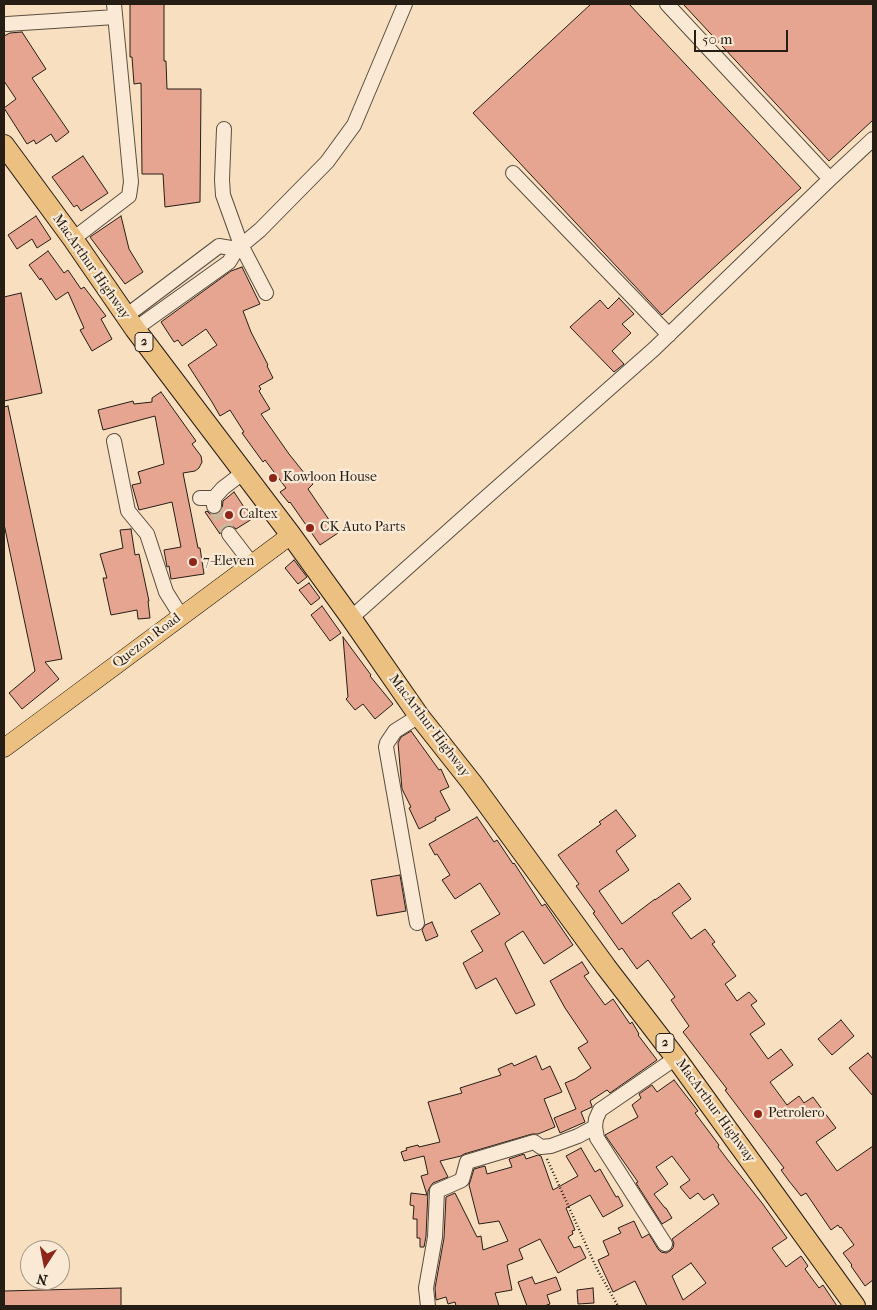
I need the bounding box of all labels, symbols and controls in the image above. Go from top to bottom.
scale bar [697,20,791,52]
text: 50 m [702,30,732,48]
street label: MacArthur Highway [48,211,134,323]
road number: 2 [135,332,153,352]
place label: Kowloon House [283,470,377,486]
marker: Kowloon House [267,472,279,484]
place label: Caltex [239,507,278,523]
marker: Caltex [223,509,235,521]
place label: CK Auto Parts [320,520,405,536]
marker: CK Auto Parts [304,522,316,534]
place label: 7-Eleven [203,554,254,570]
marker: 7-Eleven [187,556,199,568]
street label: Quezon Road [110,610,184,672]
street label: MacArthur Highway [385,671,473,781]
road number: 2 [656,1034,674,1052]
street label: MacArthur Highway [672,1056,758,1166]
place label: Petrolero [768,1106,825,1122]
marker: Petrolero [752,1108,764,1120]
north arrow [20,1240,70,1290]
text: N [35,1270,49,1289]

